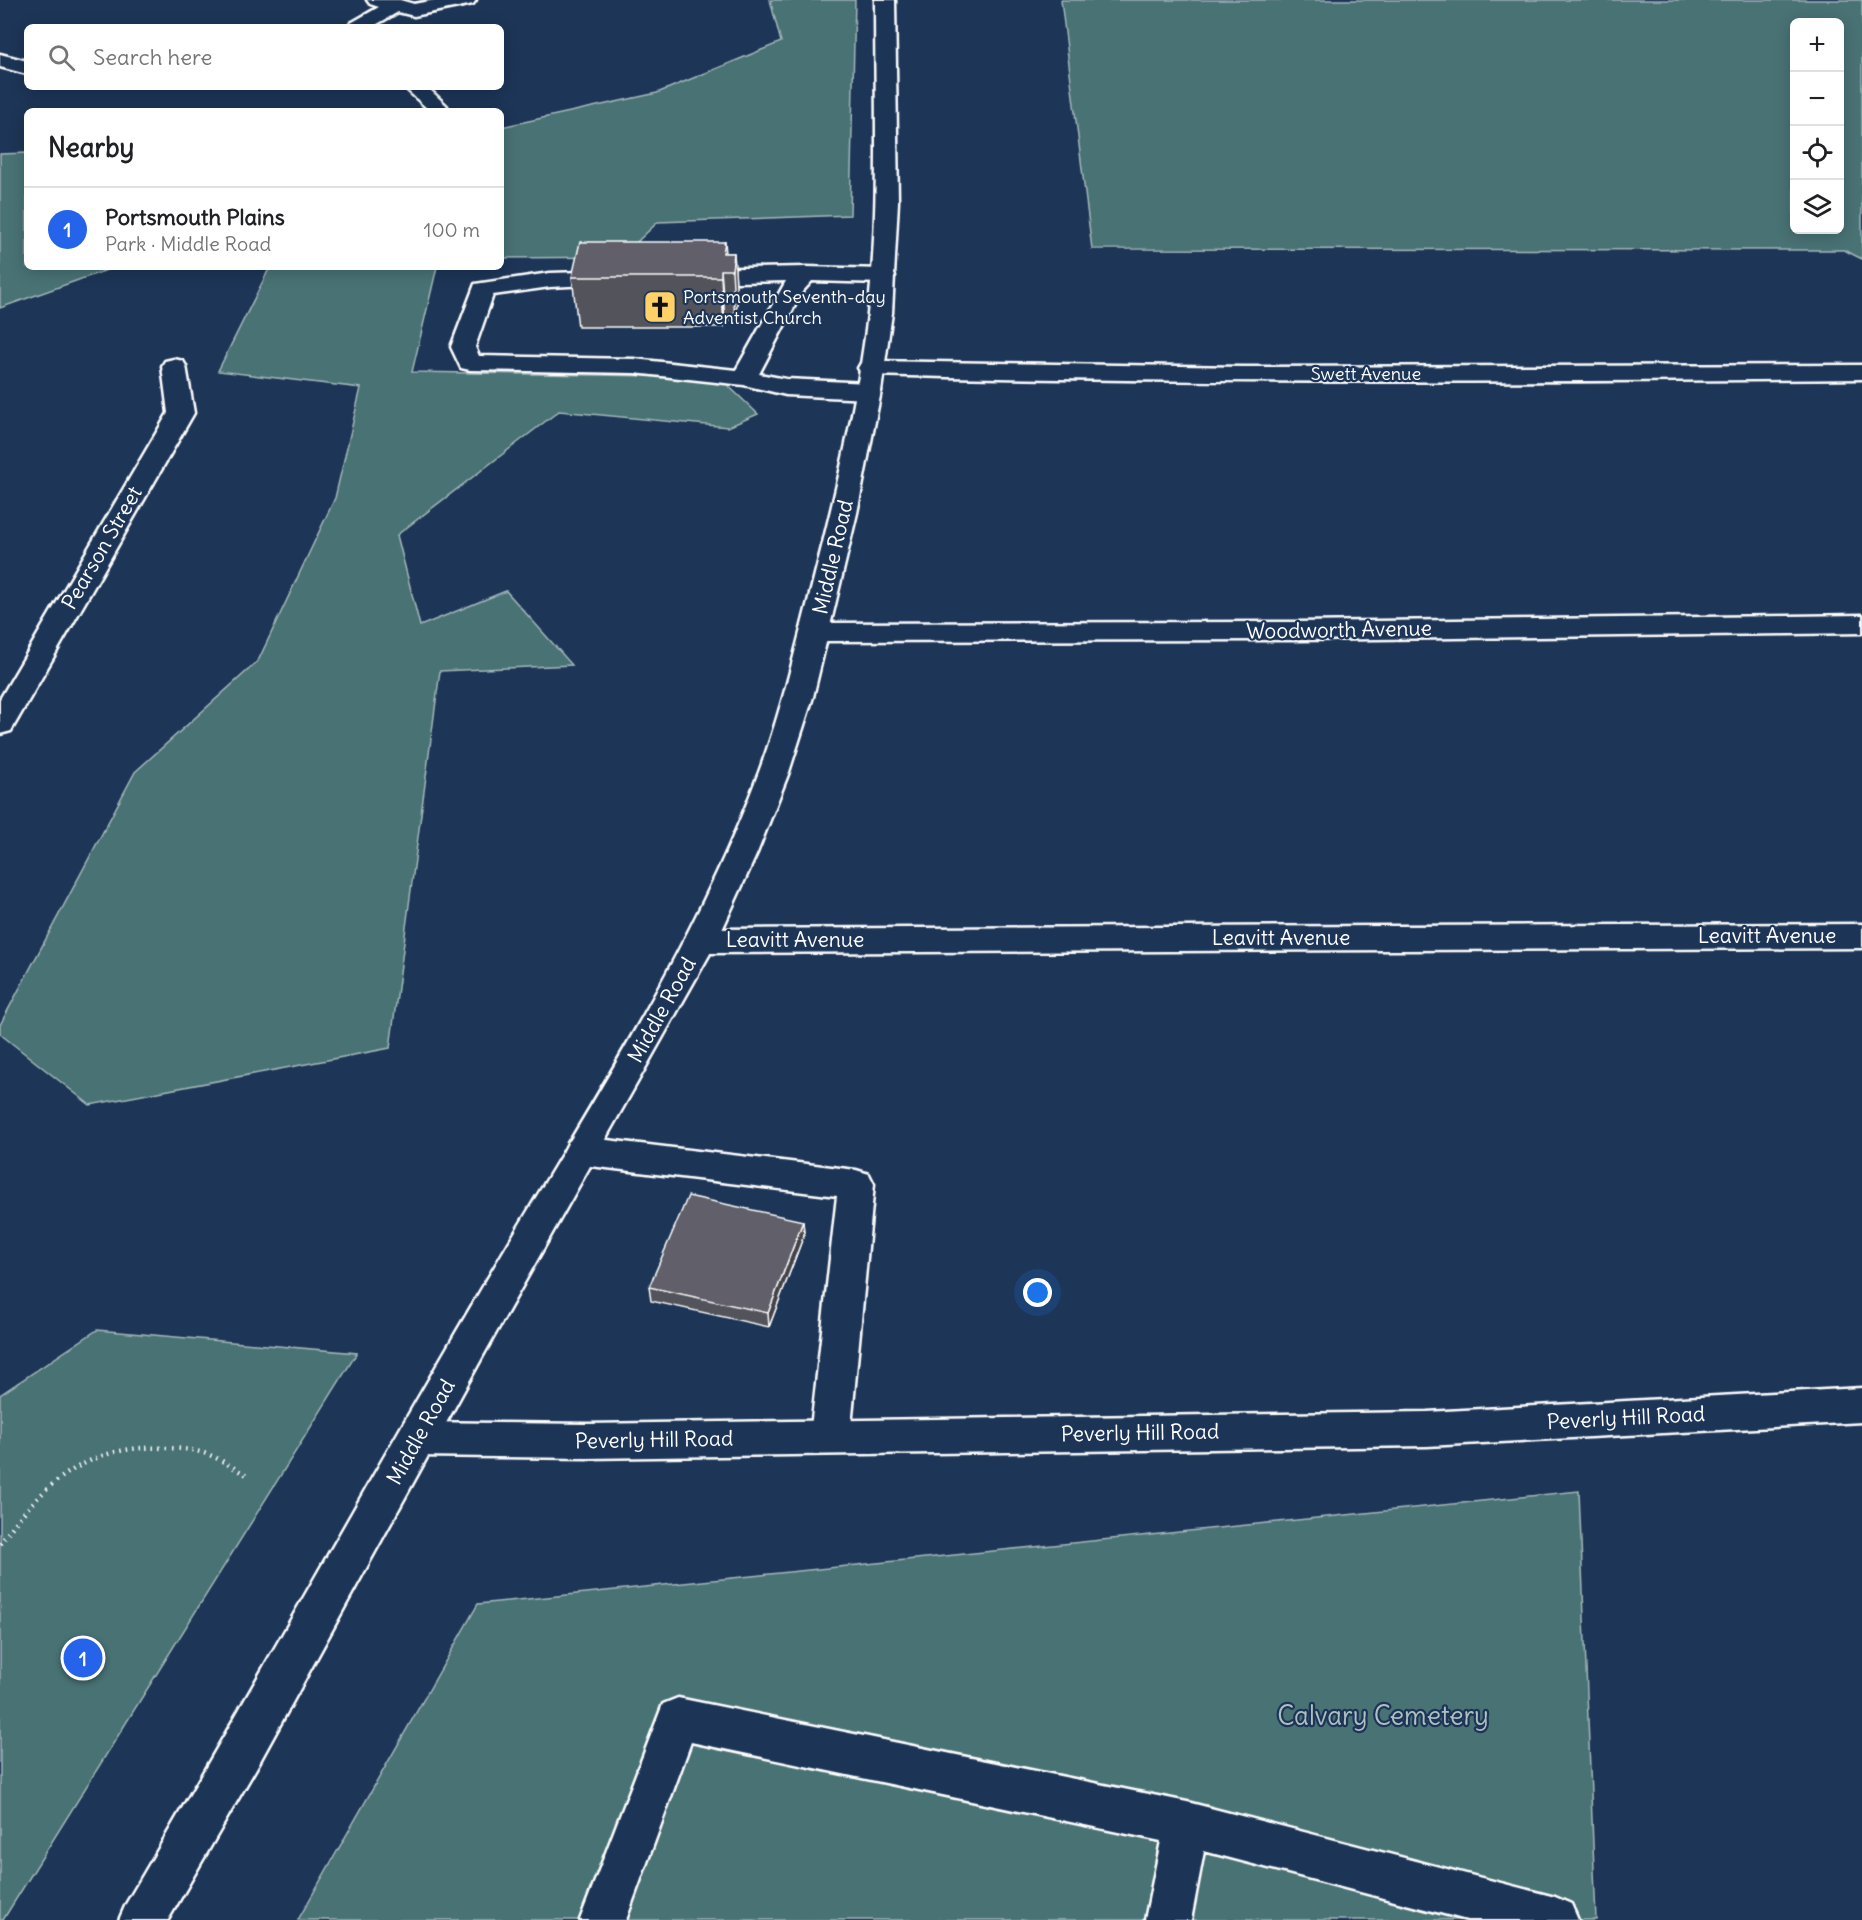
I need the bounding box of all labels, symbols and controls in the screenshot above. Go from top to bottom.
map controls [1790,18,1844,234]
button: + [1790,18,1844,72]
search box [24,24,504,90]
icon: search [45,41,78,74]
text: Search here [93,43,212,71]
button: − [1790,72,1844,126]
button: locate [1790,126,1844,180]
text: Nearby [48,131,134,164]
button: layers [1790,180,1844,234]
text: Portsmouth Plains [105,203,285,231]
text: 1 [64,217,71,242]
text: 100 m [423,217,480,242]
text: Park · Middle Road [105,231,271,256]
place label: Portsmouth Seventh-day Adventist Church [683,285,886,329]
church icon: Portsmouth Seventh-day Adventist Church [642,289,678,325]
street label: Swett Avenue [1311,362,1421,385]
street label: Pearson Street [55,481,148,614]
street label: Middle Road [806,497,859,617]
street label: Woodworth Avenue [1246,614,1432,645]
street label: Leavitt Avenue [1698,922,1836,949]
street label: Leavitt Avenue [1212,924,1350,951]
street label: Leavitt Avenue [726,926,864,953]
street label: Middle Road [621,952,702,1067]
your location [1023,1278,1052,1307]
street label: Middle Road [380,1374,461,1489]
street label: Peverly Hill Road [1546,1400,1706,1435]
street label: Peverly Hill Road [1061,1418,1219,1447]
street label: Peverly Hill Road [575,1425,733,1454]
pin: 1 [64,1636,103,1680]
park label: Calvary Cemetery [1277,1699,1489,1732]

